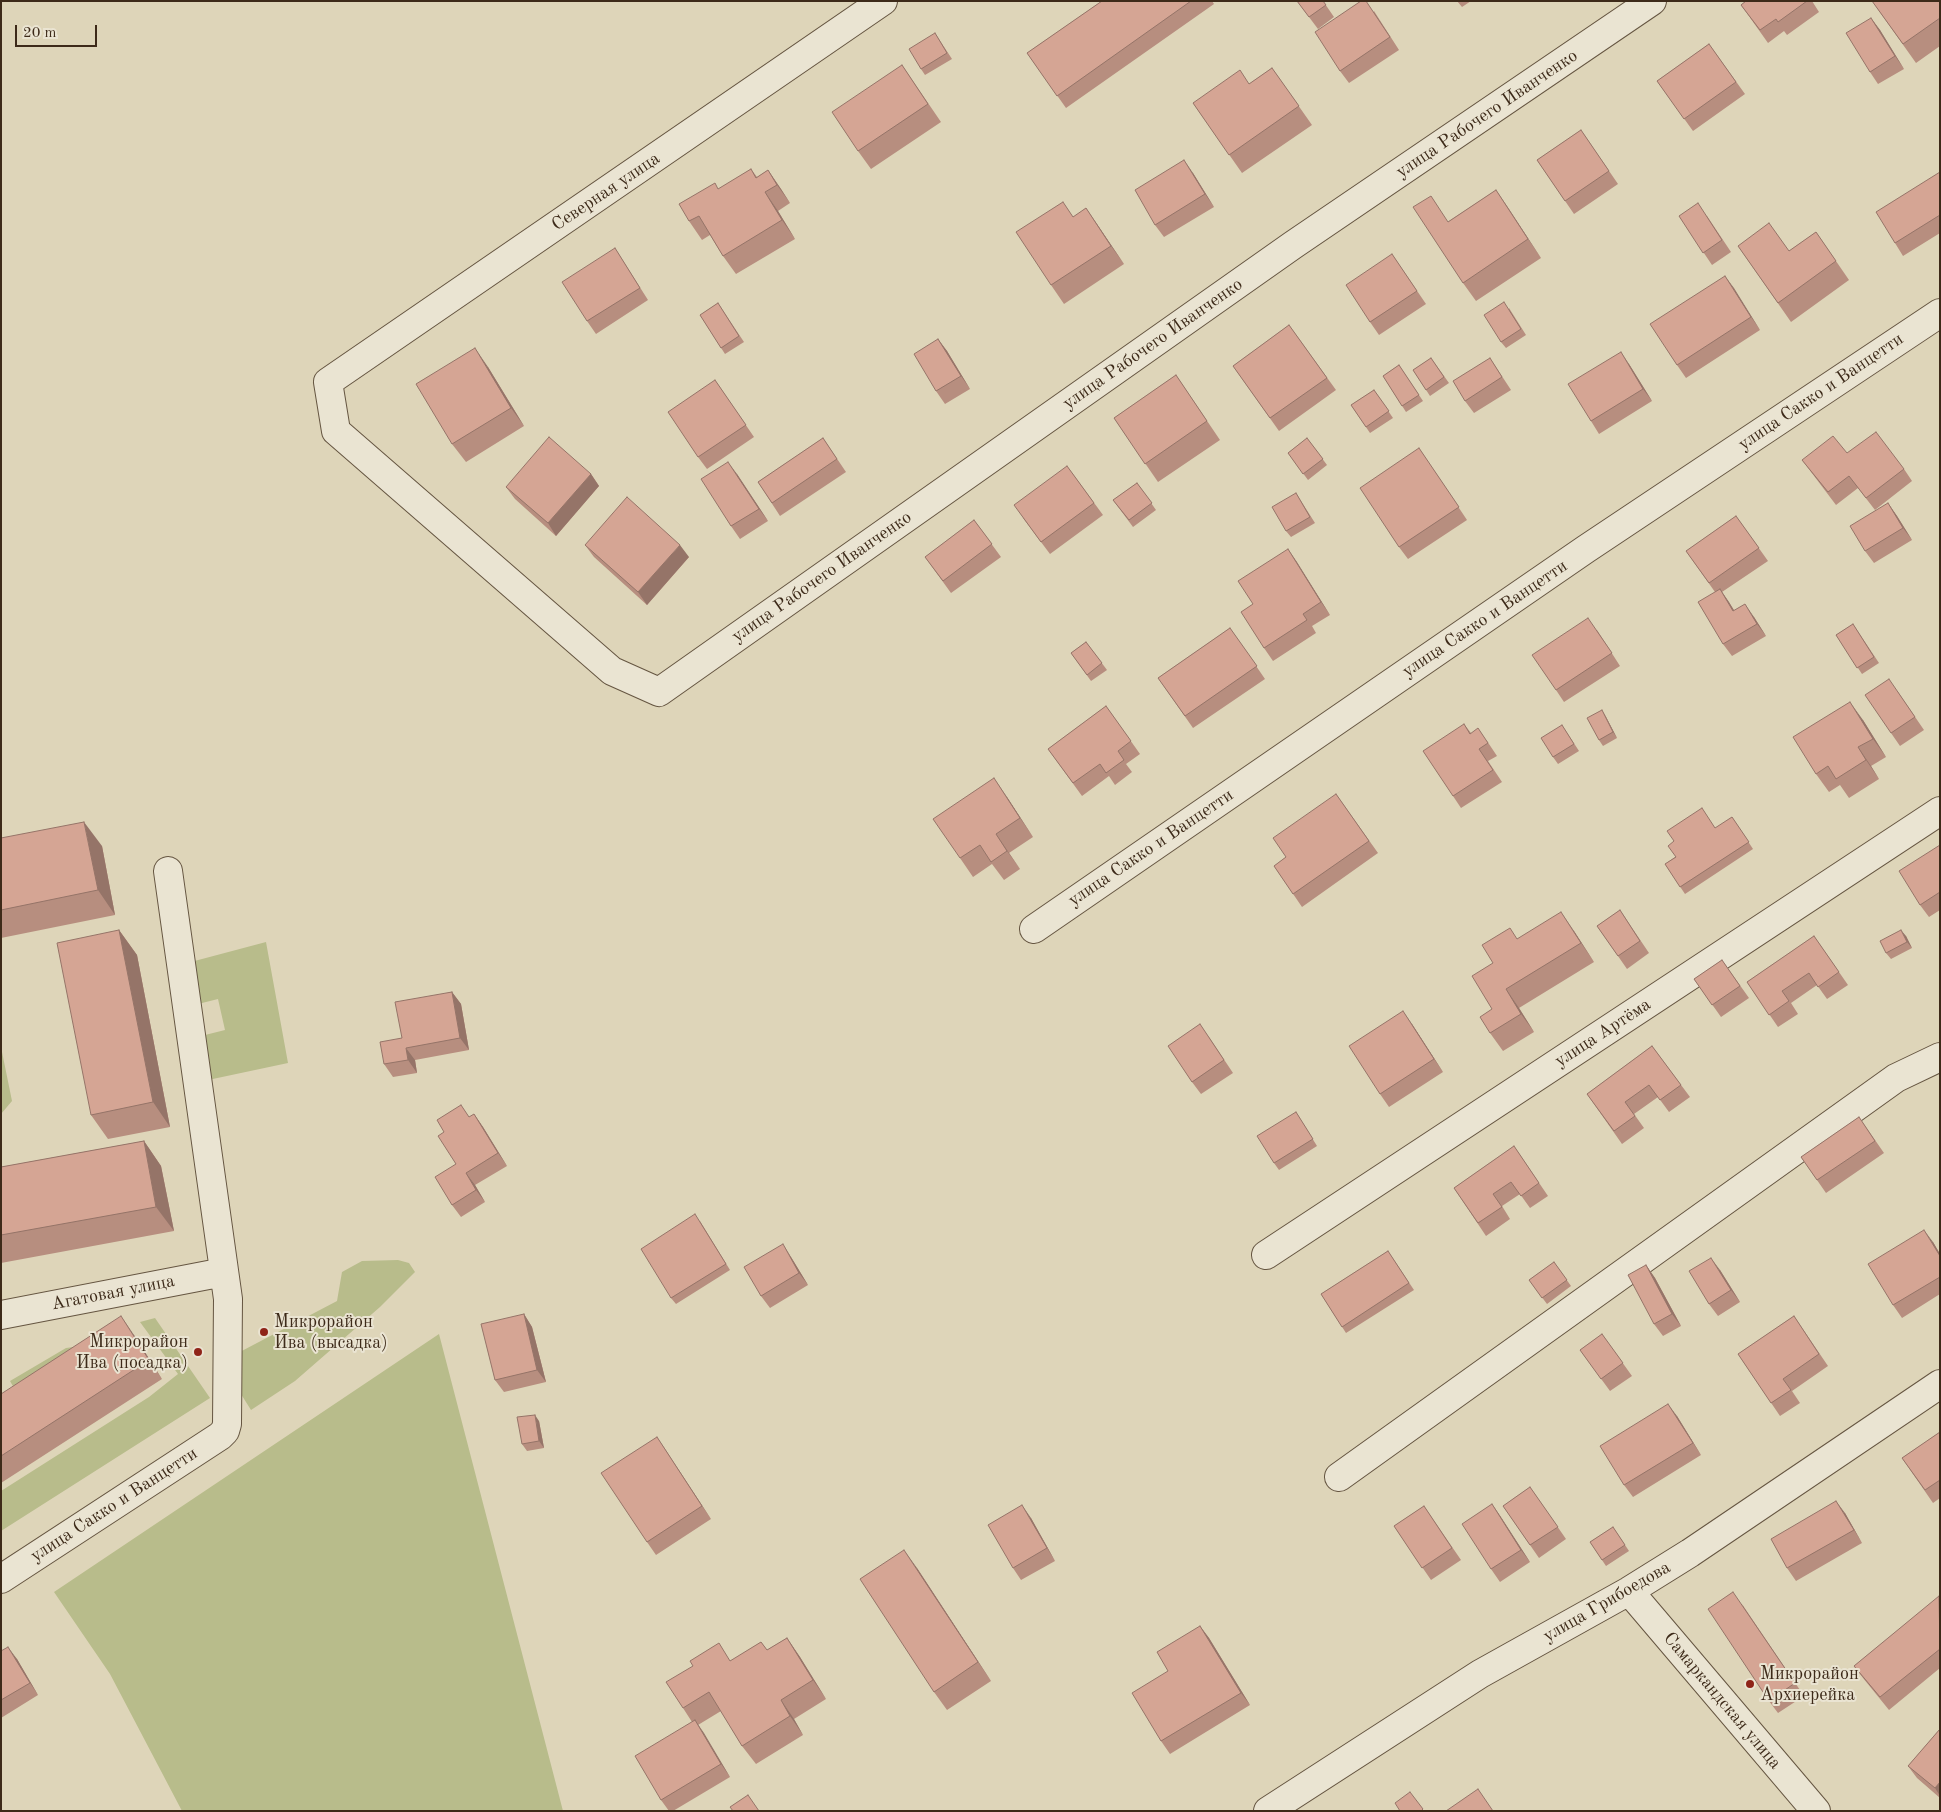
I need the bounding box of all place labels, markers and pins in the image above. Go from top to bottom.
place label: Микрорайон Ива (высадка) [274,1311,388,1354]
marker: Микрорайон Ива (высадка) [258,1326,270,1338]
place label: Микрорайон Ива (посадка) [76,1331,188,1374]
marker: Микрорайон Ива (посадка) [192,1346,204,1358]
place label: Микрорайон Архиерейка [1760,1663,1859,1706]
marker: Микрорайон Архиерейка [1744,1678,1756,1690]

